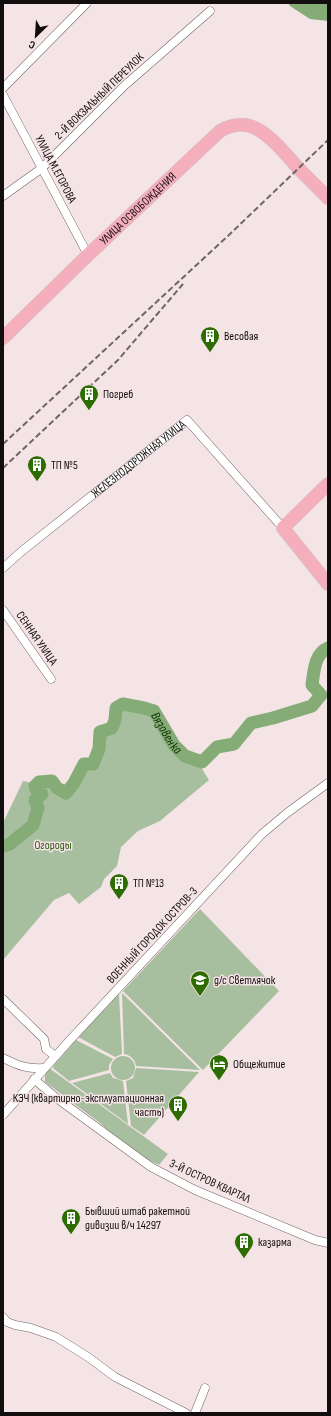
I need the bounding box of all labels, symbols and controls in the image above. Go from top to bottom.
north arrow [16,16,56,56]
text: С [26,37,37,52]
street label: 2-Й ВОКЗАЛЬНЫЙ ПЕРЕУЛОК [52,49,148,143]
street label: УЛИЦА М.ЕГОРОВА [31,133,80,207]
street label: УЛИЦА ОСВОБОЖДЕНИЯ [97,169,179,248]
building icon: Весовая [199,325,221,353]
place label: Весовая [224,329,259,344]
building icon: Погреб [78,383,100,411]
place label: Погреб [103,387,133,402]
street label: ЖЕЛЕЗНОДОРОЖНАЯ УЛИЦА [88,417,189,501]
building icon: ТП №5 [26,454,48,482]
place label: ТП №5 [51,458,78,473]
street label: СЕННАЯ УЛИЦА [13,608,61,669]
water label: Вязовенка [147,709,186,758]
park label: Огороды [34,838,72,853]
building icon: ТП №13 [108,872,130,900]
place label: ТП №13 [133,876,164,891]
street label: ВОЕННЫЙ ГОРОДОК ОСТРОВ-3 [104,884,201,987]
school or university icon: д/с Светлячок [189,969,211,997]
place label: д/с Светлячок [214,973,276,988]
hotel icon: Общежитие [208,1053,230,1081]
place label: Общежитие [233,1057,286,1072]
place label: КЭЧ (квартирно-эксплуатационная часть) [13,1091,164,1120]
building icon: КЭЧ (квартирно-эксплуатационная часть) [167,1094,189,1122]
street label: 3-Й ОСТРОВ КВАРТАЛ [167,1156,254,1207]
place label: Бывший штаб ракетной дивизии в/ч 14297 [85,1204,190,1233]
building icon: Бывший штаб ракетной дивизии в/ч 14297 [60,1207,82,1235]
building icon: казарма [233,1231,255,1259]
place label: казарма [258,1235,292,1250]

